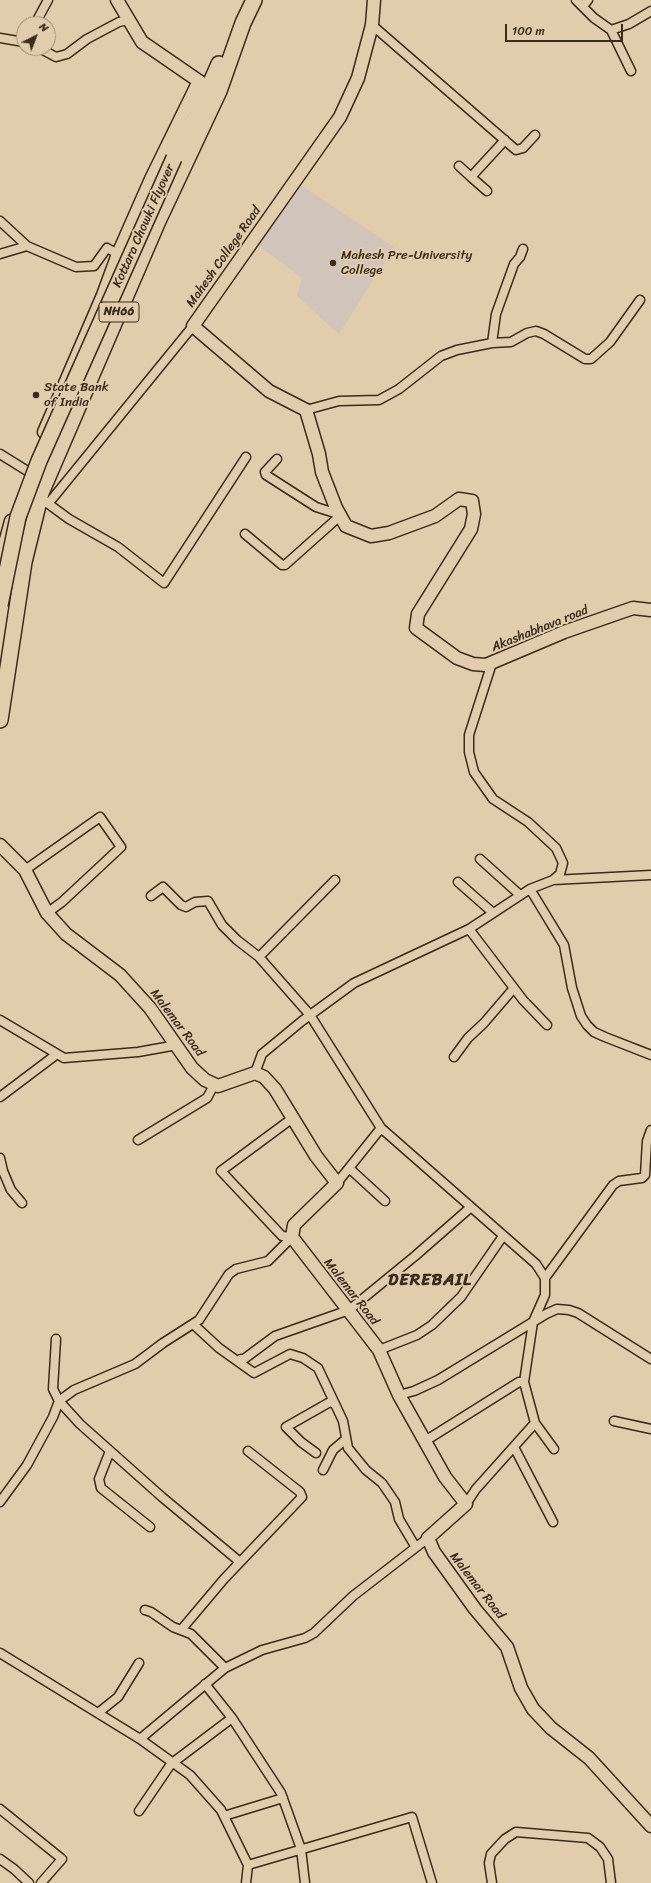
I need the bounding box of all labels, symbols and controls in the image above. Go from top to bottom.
north arrow [16,16,56,56]
scale bar [507,16,625,42]
text: N [35,18,53,37]
text: 100 m [512,20,545,42]
street label: Kottara Chowki Flyover [110,162,178,290]
street label: Mahesh College Road [183,204,265,310]
place label: Mahesh Pre-University College [341,248,472,279]
marker: Mahesh Pre-University College [328,258,338,268]
road number: NH66 [99,302,139,322]
place label: State Bank of India [44,380,109,411]
marker: State Bank of India [31,390,41,400]
street label: Akashabhava road [489,602,591,656]
street label: Malemar Road [147,986,207,1060]
street label: Malemar Road [320,1255,382,1329]
district label: DEREBAIL [388,1271,472,1291]
street label: Malemar Road [446,1549,508,1623]

